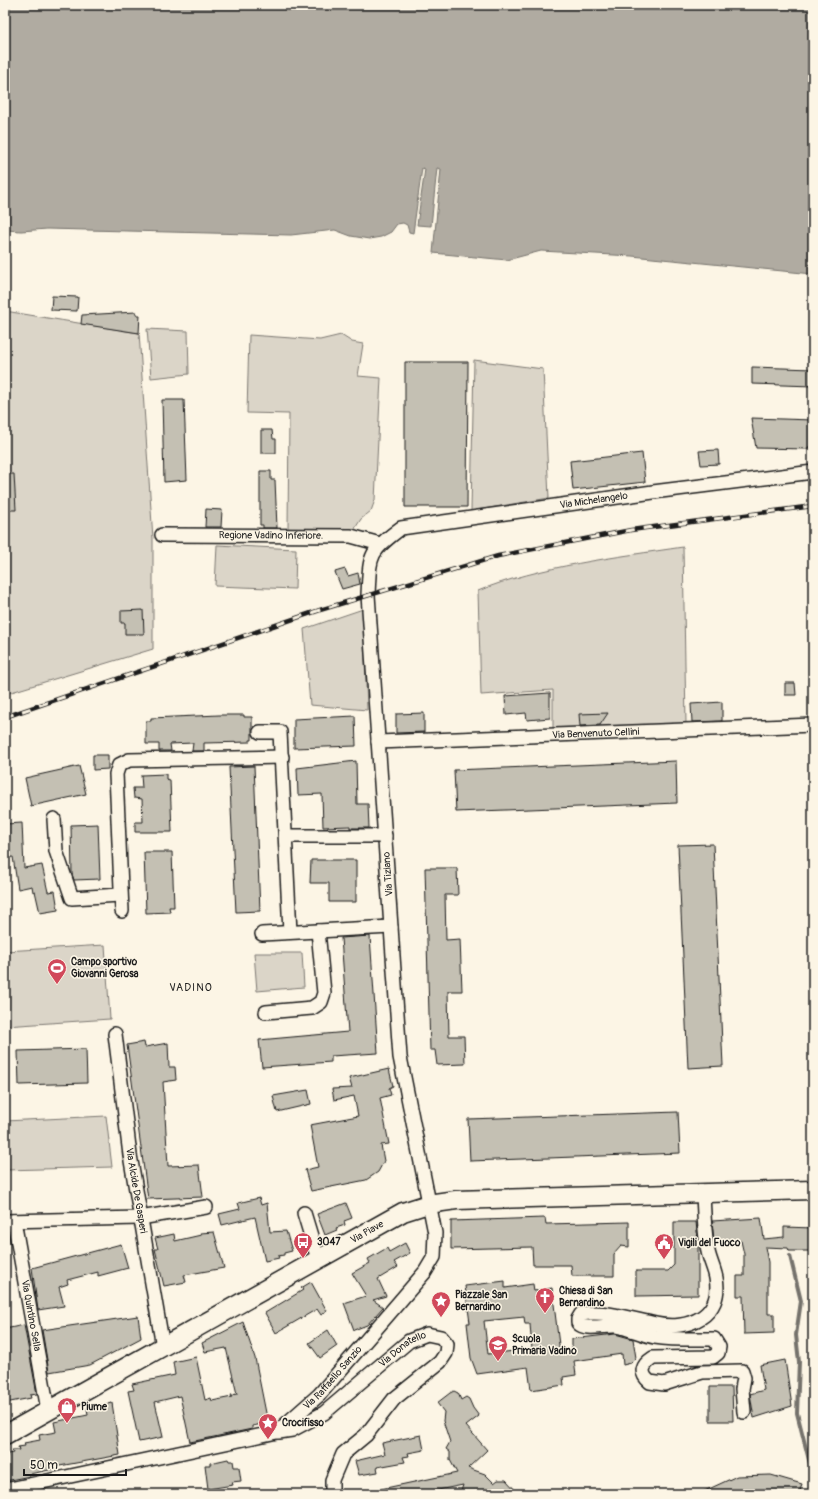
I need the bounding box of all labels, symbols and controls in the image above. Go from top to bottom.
street label: Via Michelangelo [559,490,629,511]
street label: Regione Vadino Inferiore. [219,529,323,542]
street label: Via Benvenuto Cellini [552,726,640,741]
street label: Via Tiziano [380,851,396,897]
place label: Campo sportivo Giovanni Gerosa [71,956,139,980]
sports icon: Campo sportivo Giovanni Gerosa [46,957,68,985]
district label: VADINO [169,981,213,994]
street label: Via Alcide De Gasperi [123,1147,149,1235]
street label: Via Piave [348,1218,386,1246]
bus stop icon: 3047 [292,1231,314,1259]
public building icon: Vigili del Fuoco [653,1232,675,1260]
place label: 3047 [317,1236,341,1248]
place label: Vigili del Fuoco [678,1237,741,1249]
street label: Via Quintino Sella [19,1279,43,1352]
place label: Chiesa di San Bernardino [559,1285,613,1309]
church icon: Chiesa di San Bernardino [534,1286,556,1314]
place label: Piazzale San Bernardino [455,1289,508,1313]
place icon: Piazzale San Bernardino [430,1290,452,1318]
street label: Via Donatello [377,1329,428,1370]
place label: Scuola Primaria Vadino [512,1333,577,1357]
school or university icon: Scuola Primaria Vadino [487,1334,509,1362]
street label: Via Raffaello Sanzio [301,1343,365,1412]
shop icon: Piume [56,1396,78,1424]
place label: Piume [81,1401,108,1413]
place icon: Crocifisso [257,1412,279,1440]
place label: Crocifisso [282,1417,325,1429]
scale bar [24,1451,126,1477]
text: 50 m [30,1458,58,1473]

